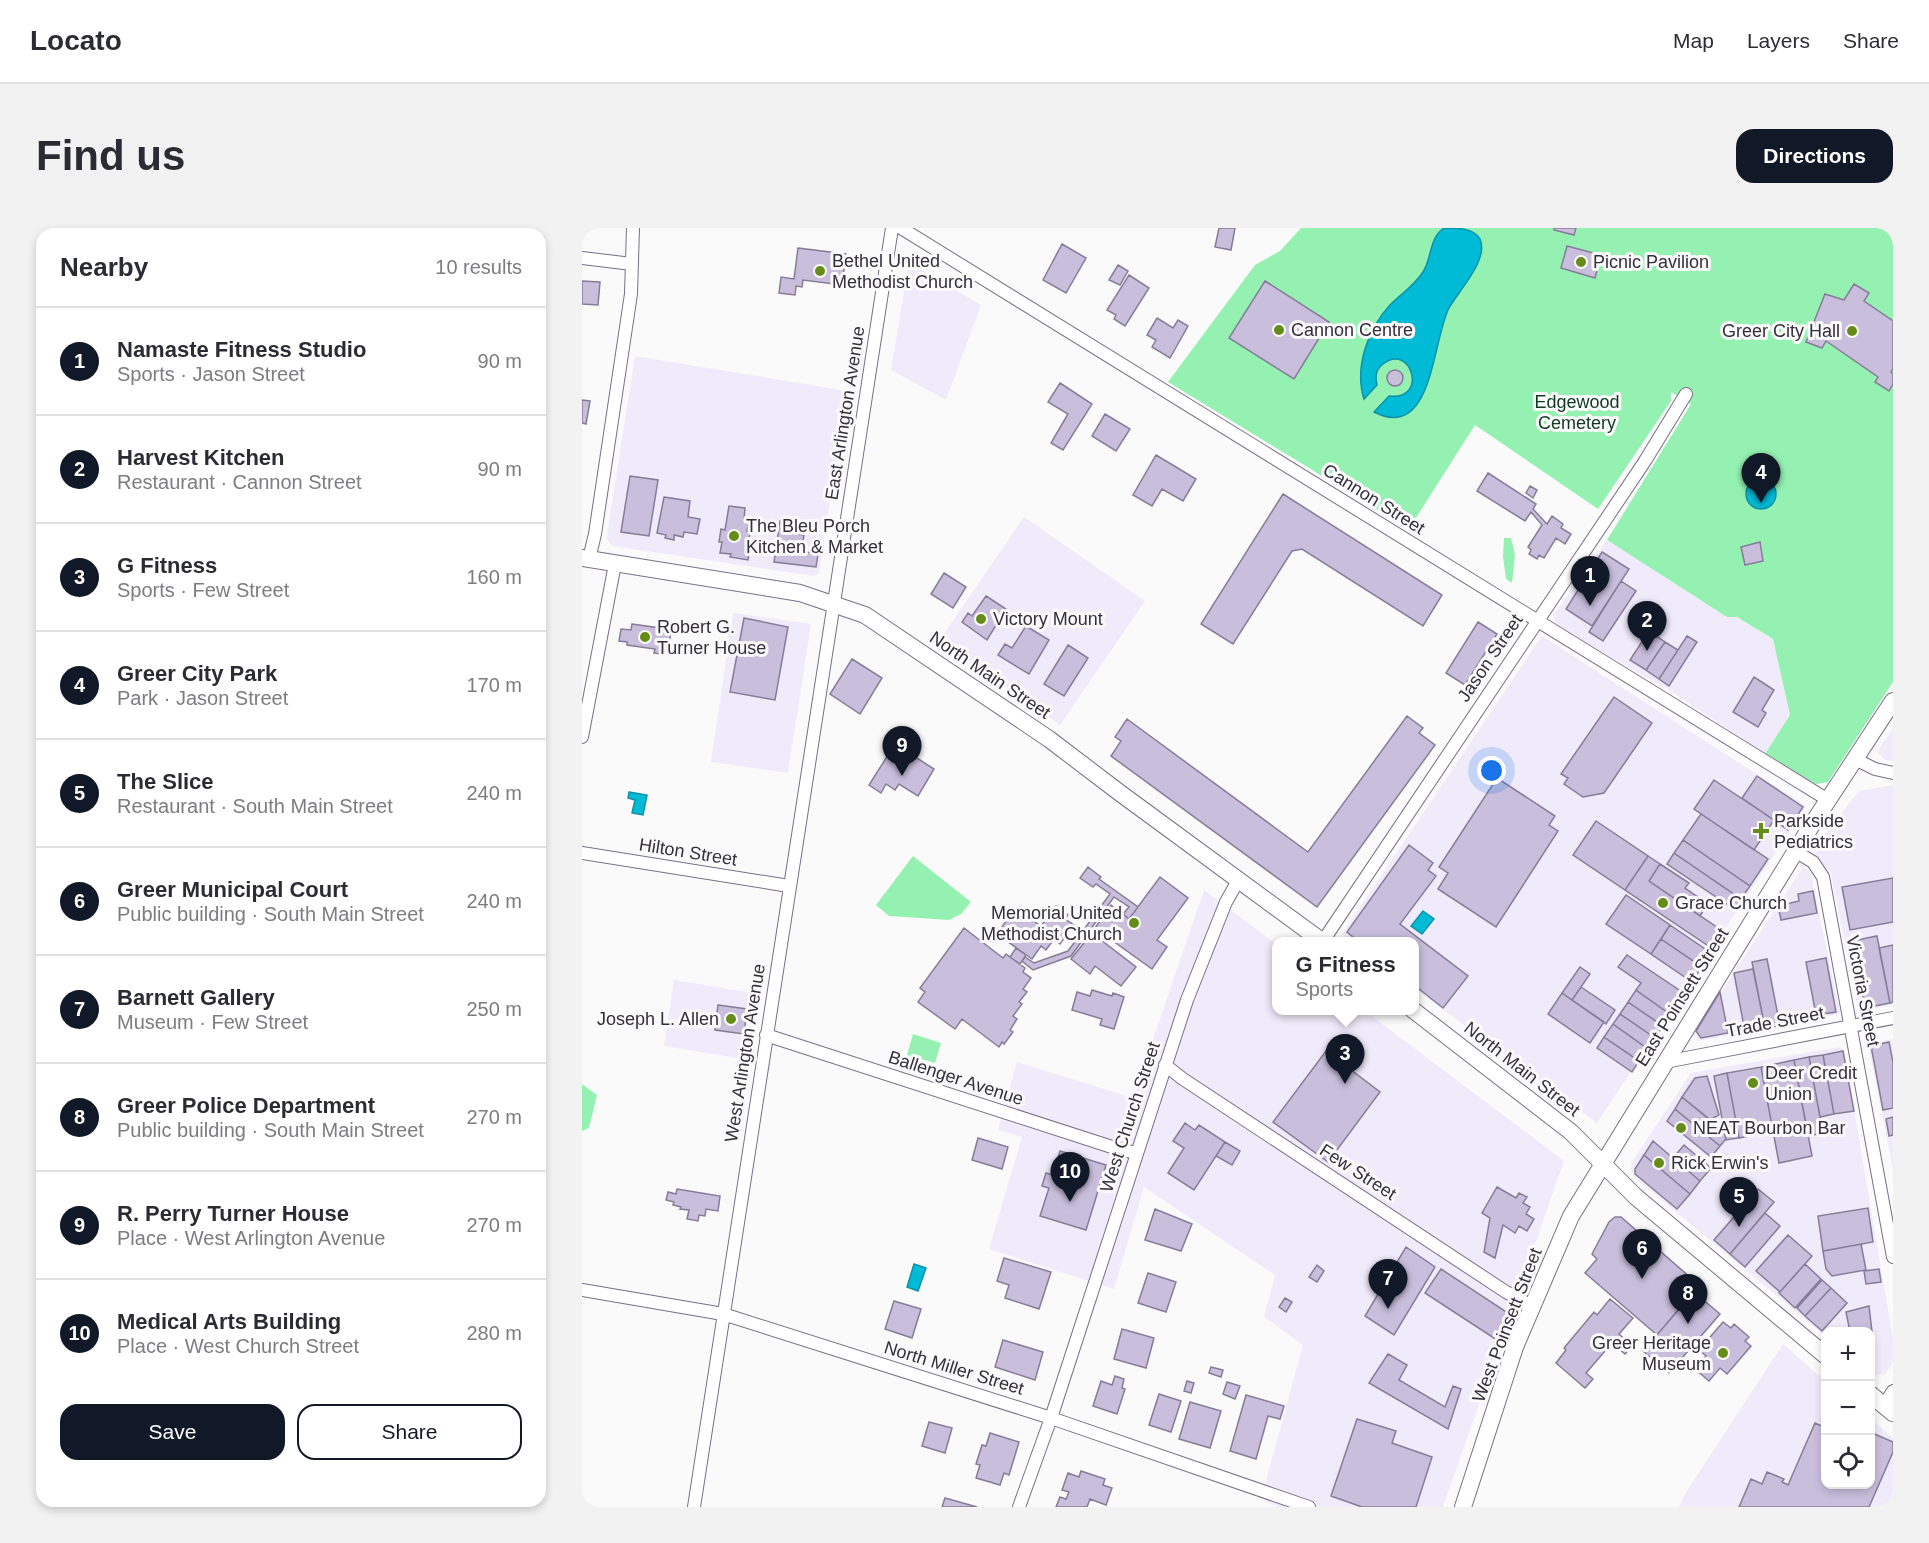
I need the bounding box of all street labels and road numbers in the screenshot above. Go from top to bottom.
street label: East Arlington Avenue [821,325,869,501]
street label: Cannon Street [1319,460,1429,538]
street label: Jason Street [1453,611,1527,705]
street label: North Main Street [926,627,1054,723]
street label: Hilton Street [638,834,738,870]
street label: East Poinsett Street [1631,924,1733,1070]
street label: Victoria Street [1842,934,1884,1048]
street label: West Arlington Avenue [721,962,769,1144]
street label: Trade Street [1724,1003,1826,1041]
street label: North Main Street [1460,1018,1584,1120]
street label: West Church Street [1096,1039,1164,1195]
street label: Ballenger Avenue [886,1047,1026,1109]
street label: Few Street [1316,1140,1400,1204]
street label: West Poinsett Street [1468,1245,1546,1405]
street label: North Miller Street [882,1337,1026,1399]

